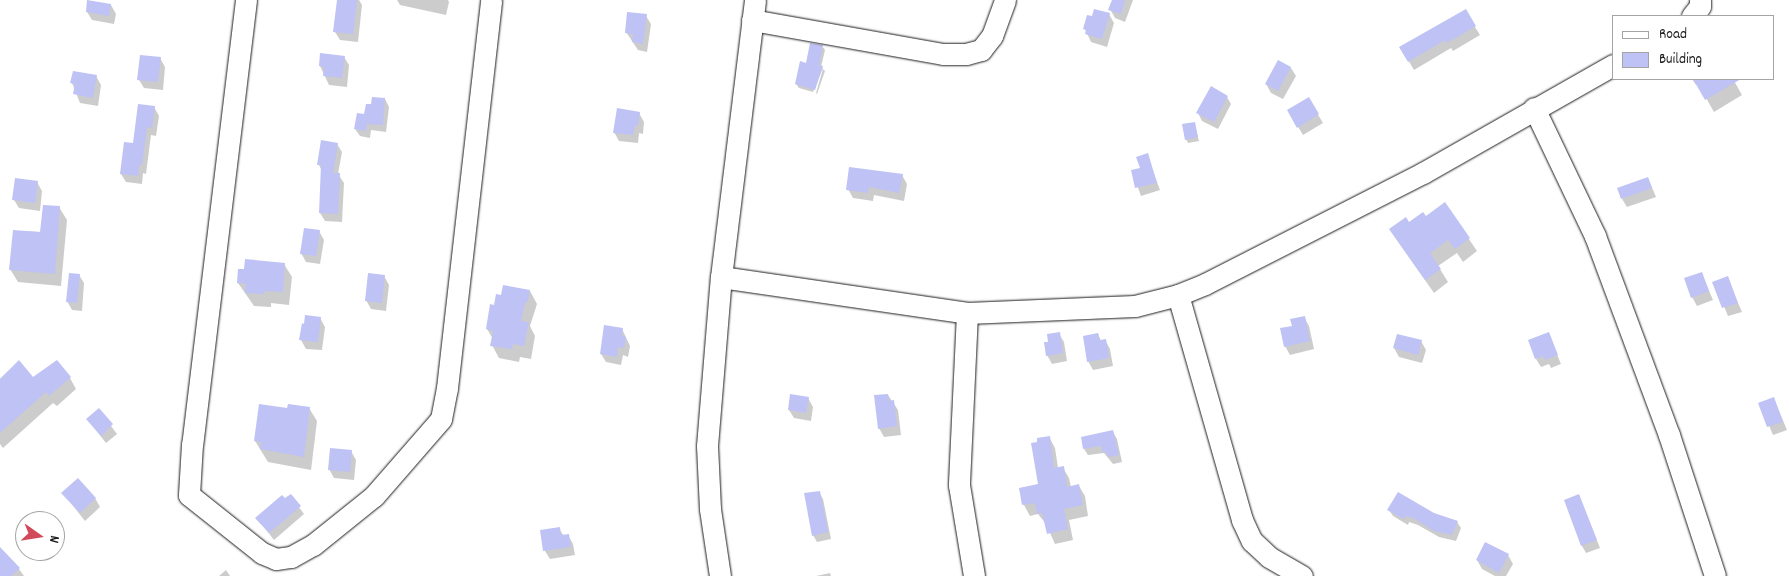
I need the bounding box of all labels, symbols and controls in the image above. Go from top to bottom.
legend [1612,15,1774,80]
text: Road [1659,24,1687,46]
text: Building [1659,49,1702,71]
north arrow [15,511,65,561]
text: N [43,534,64,545]

